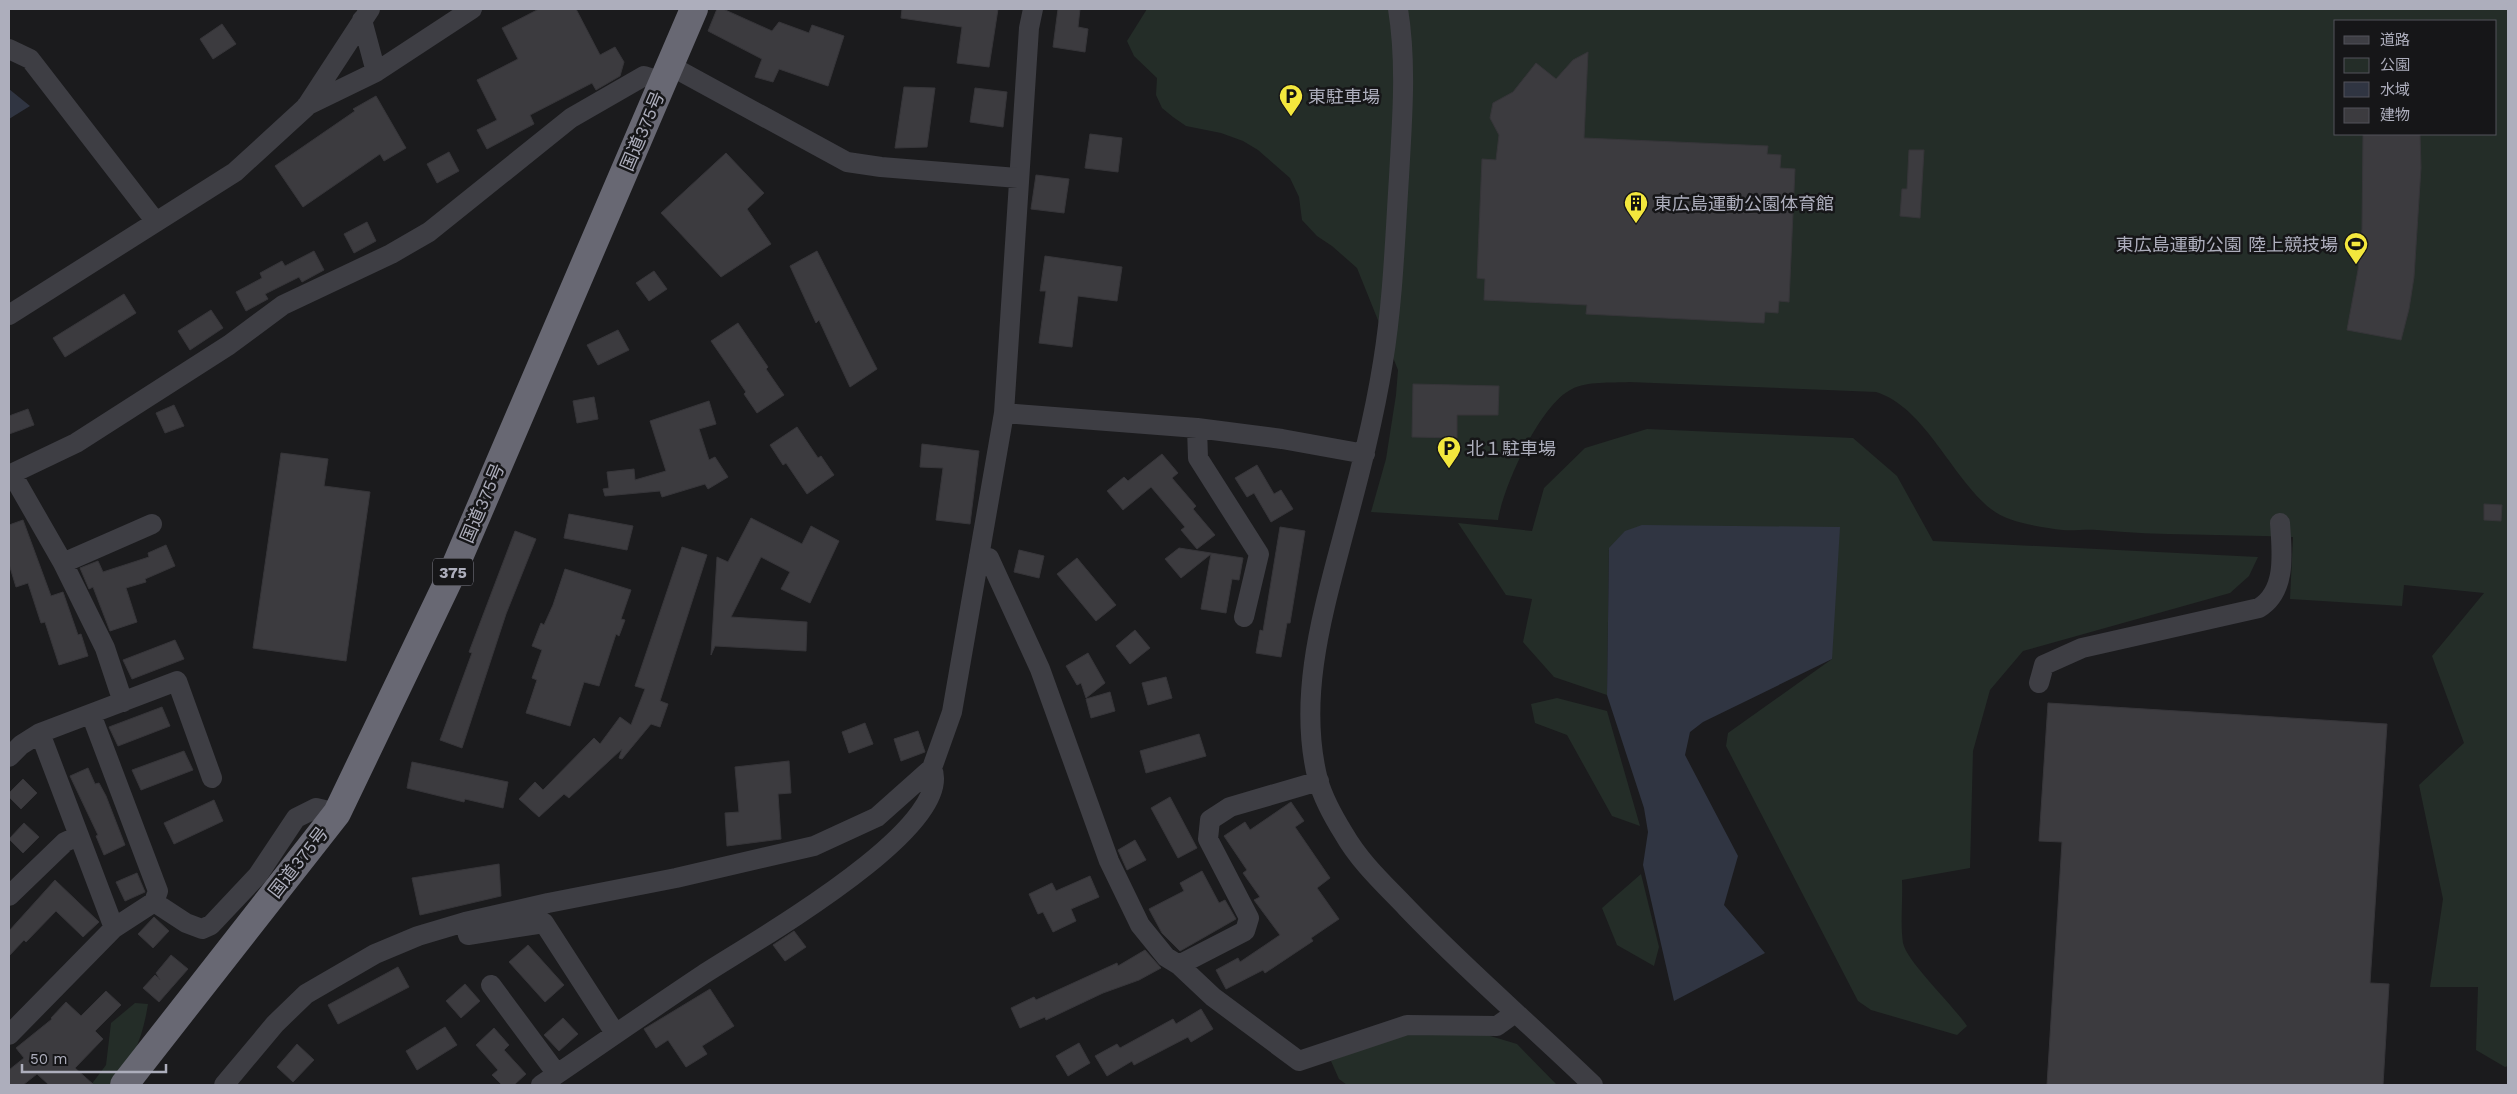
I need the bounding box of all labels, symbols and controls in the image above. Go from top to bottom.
legend [2334,20,2497,135]
text: 道路 [2380,31,2410,49]
text: 公園 [2380,56,2410,74]
text: 水域 [2380,81,2410,99]
parking icon: 東駐車場 [1278,83,1304,117]
place label: 東駐車場 [1308,86,1380,107]
street label: 国道375号 [616,88,668,174]
text: 建物 [2380,106,2410,124]
building icon: 東広島運動公園体育館 [1623,190,1649,224]
place label: 東広島運動公園体育館 [1654,193,1834,214]
sports icon: 東広島運動公園 陸上競技場 [2343,231,2369,265]
place label: 東広島運動公園 陸上競技場 [2116,234,2338,255]
parking icon: 北１駐車場 [1436,435,1462,469]
place label: 北１駐車場 [1466,438,1556,459]
street label: 国道375号 [456,460,508,546]
road number: 375 [433,558,473,586]
street label: 国道375号 [264,822,332,902]
scale bar [22,1042,166,1074]
text: 50 m [30,1050,67,1068]

